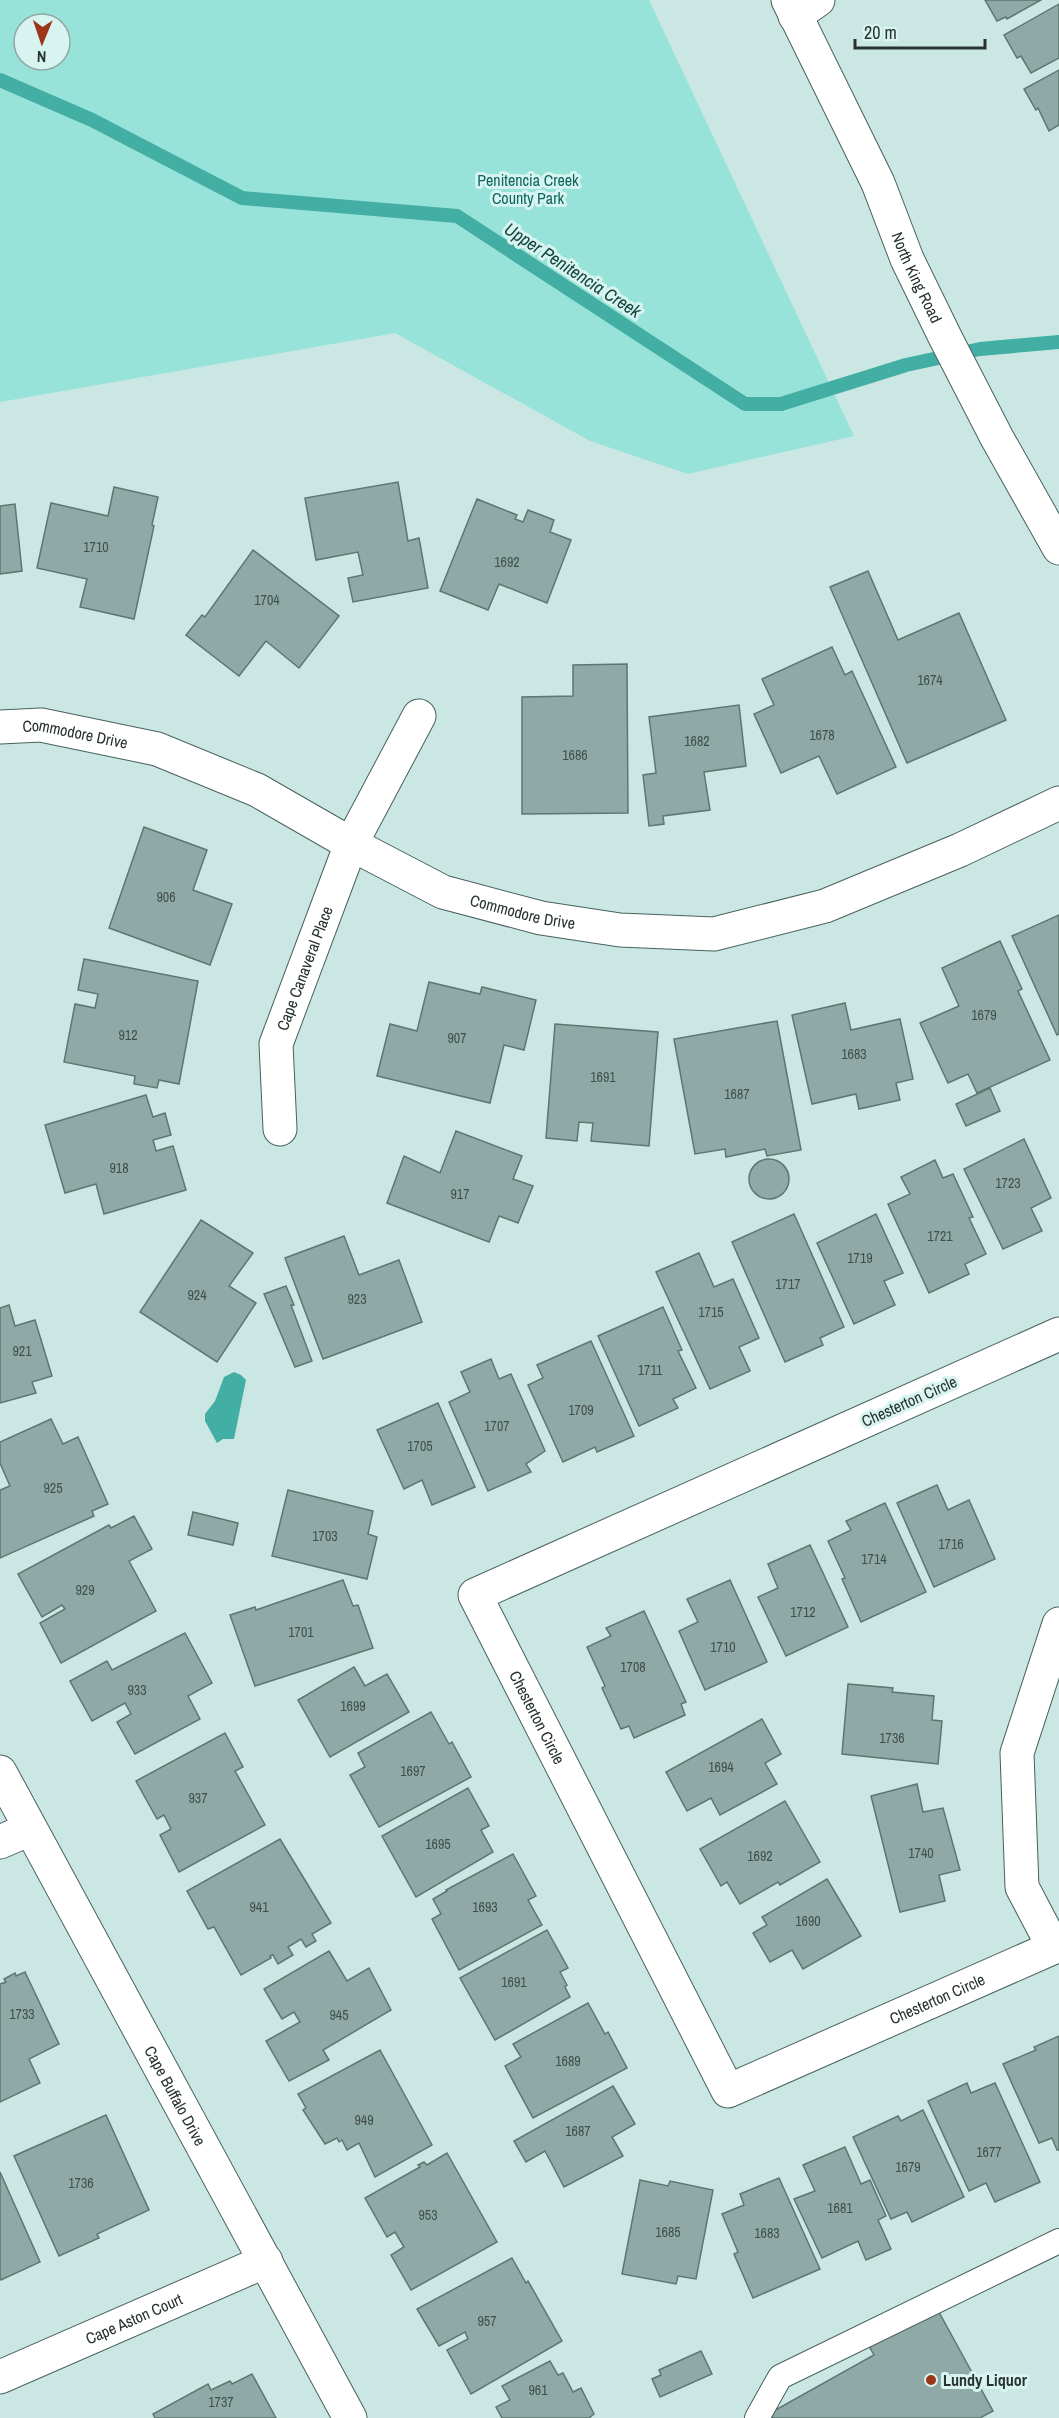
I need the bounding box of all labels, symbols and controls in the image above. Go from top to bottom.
north arrow [12,12,72,72]
scale bar [855,12,986,50]
text: 20 m [864,20,897,45]
text: N [36,46,47,68]
park label: Penitencia Creek County Park [477,169,579,209]
water label: Upper Penitencia Creek [500,216,647,324]
street label: North King Road [887,229,947,326]
house number: 1710 [83,538,109,556]
house number: 1692 [494,553,520,571]
house number: 1704 [254,591,280,609]
house number: 1674 [917,671,943,689]
street label: Commodore Drive [22,714,130,754]
house number: 1678 [809,726,835,744]
house number: 1682 [684,732,710,750]
house number: 1686 [562,746,588,764]
house number: 906 [156,888,176,906]
street label: Commodore Drive [468,889,577,934]
street label: Cape Canaveral Place [271,903,338,1034]
house number: 1679 [971,1006,997,1024]
house number: 912 [118,1026,138,1044]
house number: 907 [447,1029,467,1047]
house number: 1683 [841,1045,867,1063]
house number: 1691 [590,1068,616,1086]
house number: 1687 [724,1085,750,1103]
house number: 918 [109,1159,129,1177]
house number: 1723 [995,1174,1021,1192]
house number: 917 [450,1185,470,1203]
house number: 1721 [927,1227,953,1245]
house number: 1719 [847,1249,873,1267]
house number: 1717 [775,1275,801,1293]
house number: 924 [187,1286,207,1304]
house number: 923 [347,1290,367,1308]
house number: 1715 [698,1303,724,1321]
house number: 921 [12,1342,32,1360]
house number: 1711 [638,1361,663,1379]
street label: Chesterton Circle [858,1370,960,1432]
house number: 1709 [568,1401,594,1419]
house number: 1707 [484,1417,510,1435]
house number: 1705 [407,1437,433,1455]
house number: 925 [43,1479,63,1497]
house number: 1703 [312,1527,338,1545]
house number: 1716 [938,1535,964,1553]
house number: 1714 [861,1550,887,1568]
house number: 929 [75,1581,95,1599]
house number: 1712 [790,1603,816,1621]
house number: 1701 [288,1623,314,1641]
house number: 1710 [710,1638,736,1656]
house number: 1708 [620,1658,646,1676]
street label: Chesterton Circle [504,1667,570,1768]
house number: 933 [127,1681,147,1699]
house number: 1699 [340,1697,366,1715]
house number: 1736 [879,1729,905,1747]
house number: 1694 [708,1758,734,1776]
house number: 1697 [400,1762,426,1780]
house number: 937 [188,1789,208,1807]
house number: 1695 [425,1835,451,1853]
house number: 1740 [908,1844,934,1862]
house number: 1692 [747,1847,773,1865]
house number: 941 [249,1898,269,1916]
house number: 1693 [472,1898,498,1916]
house number: 1690 [795,1912,821,1930]
street label: Chesterton Circle [886,1968,988,2029]
house number: 1691 [501,1973,527,1991]
house number: 1733 [9,2005,35,2023]
house number: 945 [329,2006,349,2024]
street label: Cape Buffalo Drive [139,2042,211,2149]
house number: 1689 [555,2052,581,2070]
house number: 949 [354,2111,374,2129]
house number: 1687 [565,2122,591,2140]
house number: 1677 [976,2143,1002,2161]
house number: 1679 [895,2158,921,2176]
house number: 1736 [68,2174,94,2192]
house number: 1681 [827,2199,853,2217]
house number: 953 [418,2206,438,2224]
house number: 1685 [655,2223,681,2241]
house number: 1683 [754,2224,780,2242]
street label: Cape Aston Court [82,2288,186,2349]
house number: 957 [477,2312,497,2330]
place label: Lundy Liquor [943,2369,1028,2391]
marker: Lundy Liquor [924,2373,938,2387]
house number: 961 [528,2381,548,2399]
house number: 1737 [208,2393,234,2411]

